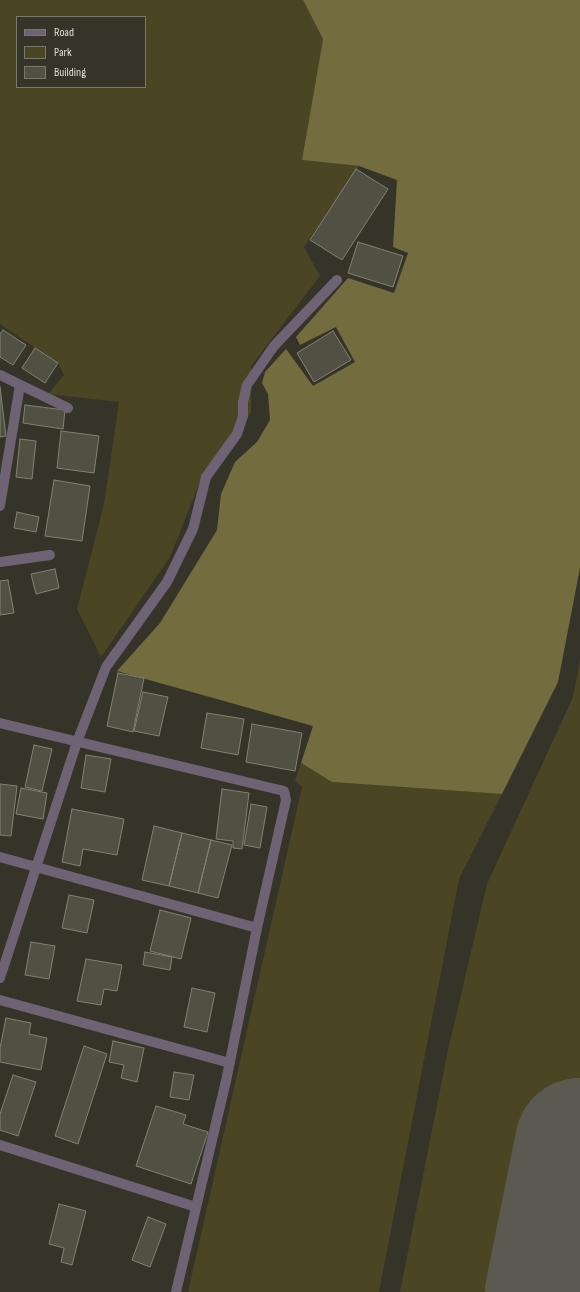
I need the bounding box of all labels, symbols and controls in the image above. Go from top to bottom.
legend [16,16,146,88]
text: Road [54,25,74,40]
text: Park [54,45,72,60]
text: Building [54,65,86,80]

